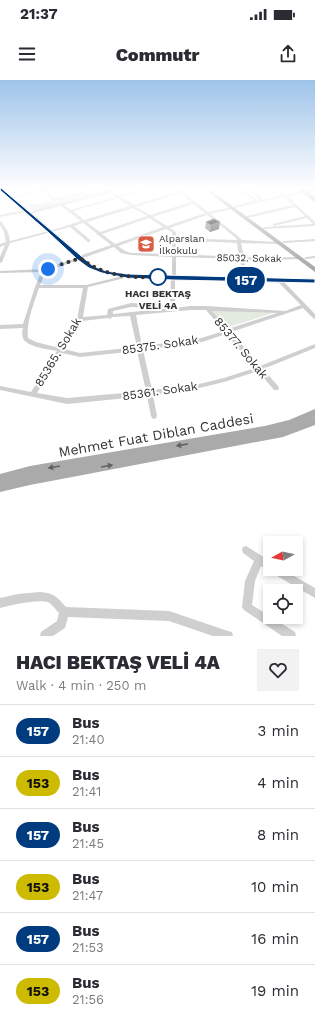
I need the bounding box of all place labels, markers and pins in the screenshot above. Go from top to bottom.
place label: Alparslan İlkokulu [159,233,205,256]
school or university icon: Alparslan İlkokulu [136,234,156,254]
marker: HACI BEKTAŞ VELİ 4A [149,268,167,286]
place label: HACI BEKTAŞ VELİ 4A [125,288,191,311]

